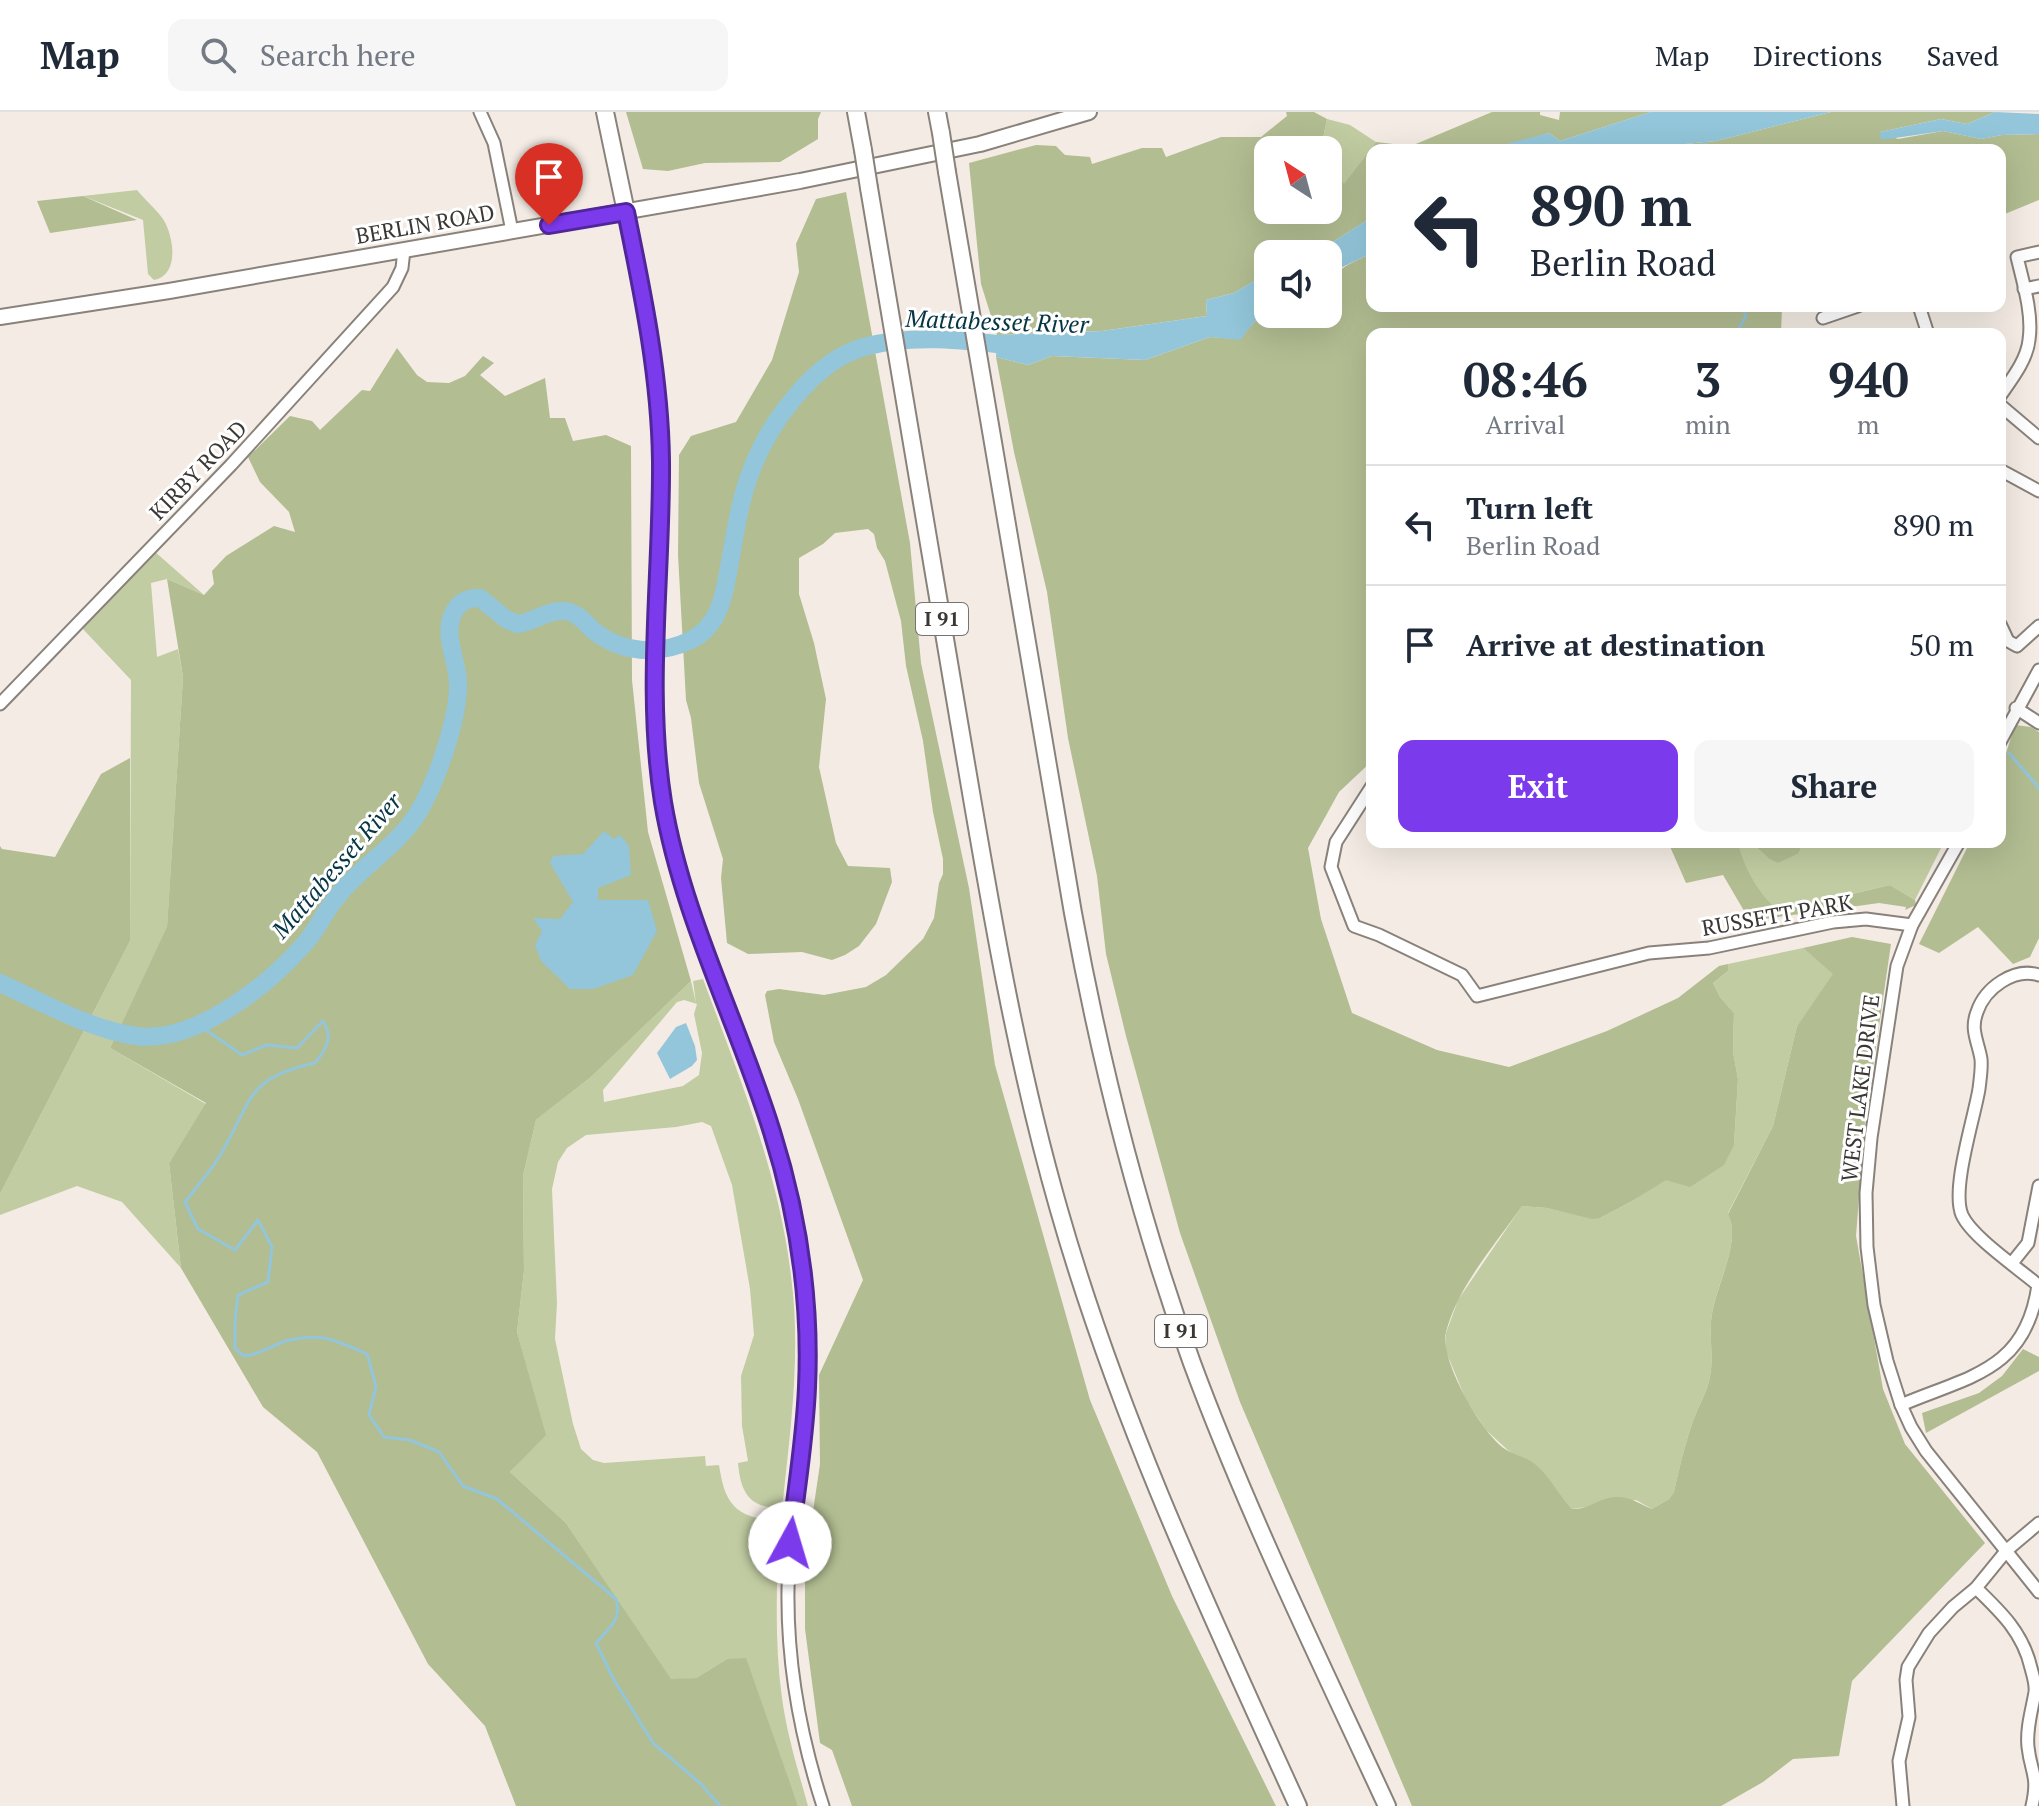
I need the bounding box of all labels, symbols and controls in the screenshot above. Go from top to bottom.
search box [168,19,728,91]
text: Map [40,30,120,80]
icon: search [196,33,240,77]
text: Search here [260,35,416,75]
text: Map [1655,37,1709,74]
text: Directions [1753,37,1883,74]
text: Saved [1927,37,1999,74]
north arrow [1254,136,1342,224]
map controls [1254,136,1342,328]
pin [515,143,583,225]
icon: arrive [527,155,571,199]
text: 890 m [1530,168,1692,242]
icon: left [1398,176,1502,280]
street label: BERLIN ROAD [353,197,497,250]
text: Berlin Road [1530,239,1716,286]
button: sound [1254,240,1342,328]
water label: Mattabesset River [904,302,1091,340]
text: 08:46 [1463,347,1588,411]
text: 3 [1694,347,1721,411]
text: 940 [1828,347,1909,411]
text: Arrival [1486,407,1565,441]
text: min [1685,407,1731,441]
text: m [1857,407,1880,441]
street label: KIRBY ROAD [143,414,253,526]
text: Turn left [1466,488,1593,528]
icon: left [1398,503,1442,547]
text: 890 m [1893,505,1974,545]
text: Berlin Road [1466,528,1600,562]
road number: I 91 [916,603,968,635]
icon: arrive [1398,623,1442,667]
text: Arrive at destination [1466,625,1765,665]
text: 50 m [1909,625,1974,665]
button: Exit [1398,740,1678,832]
button: Share [1694,740,1974,832]
water label: Mattabesset River [263,784,410,946]
street label: RUSSETT PARK [1699,887,1855,942]
street label: WEST LAKE DRIVE [1834,992,1885,1183]
road number: I 91 [1155,1315,1207,1347]
position arrow [748,1501,832,1585]

